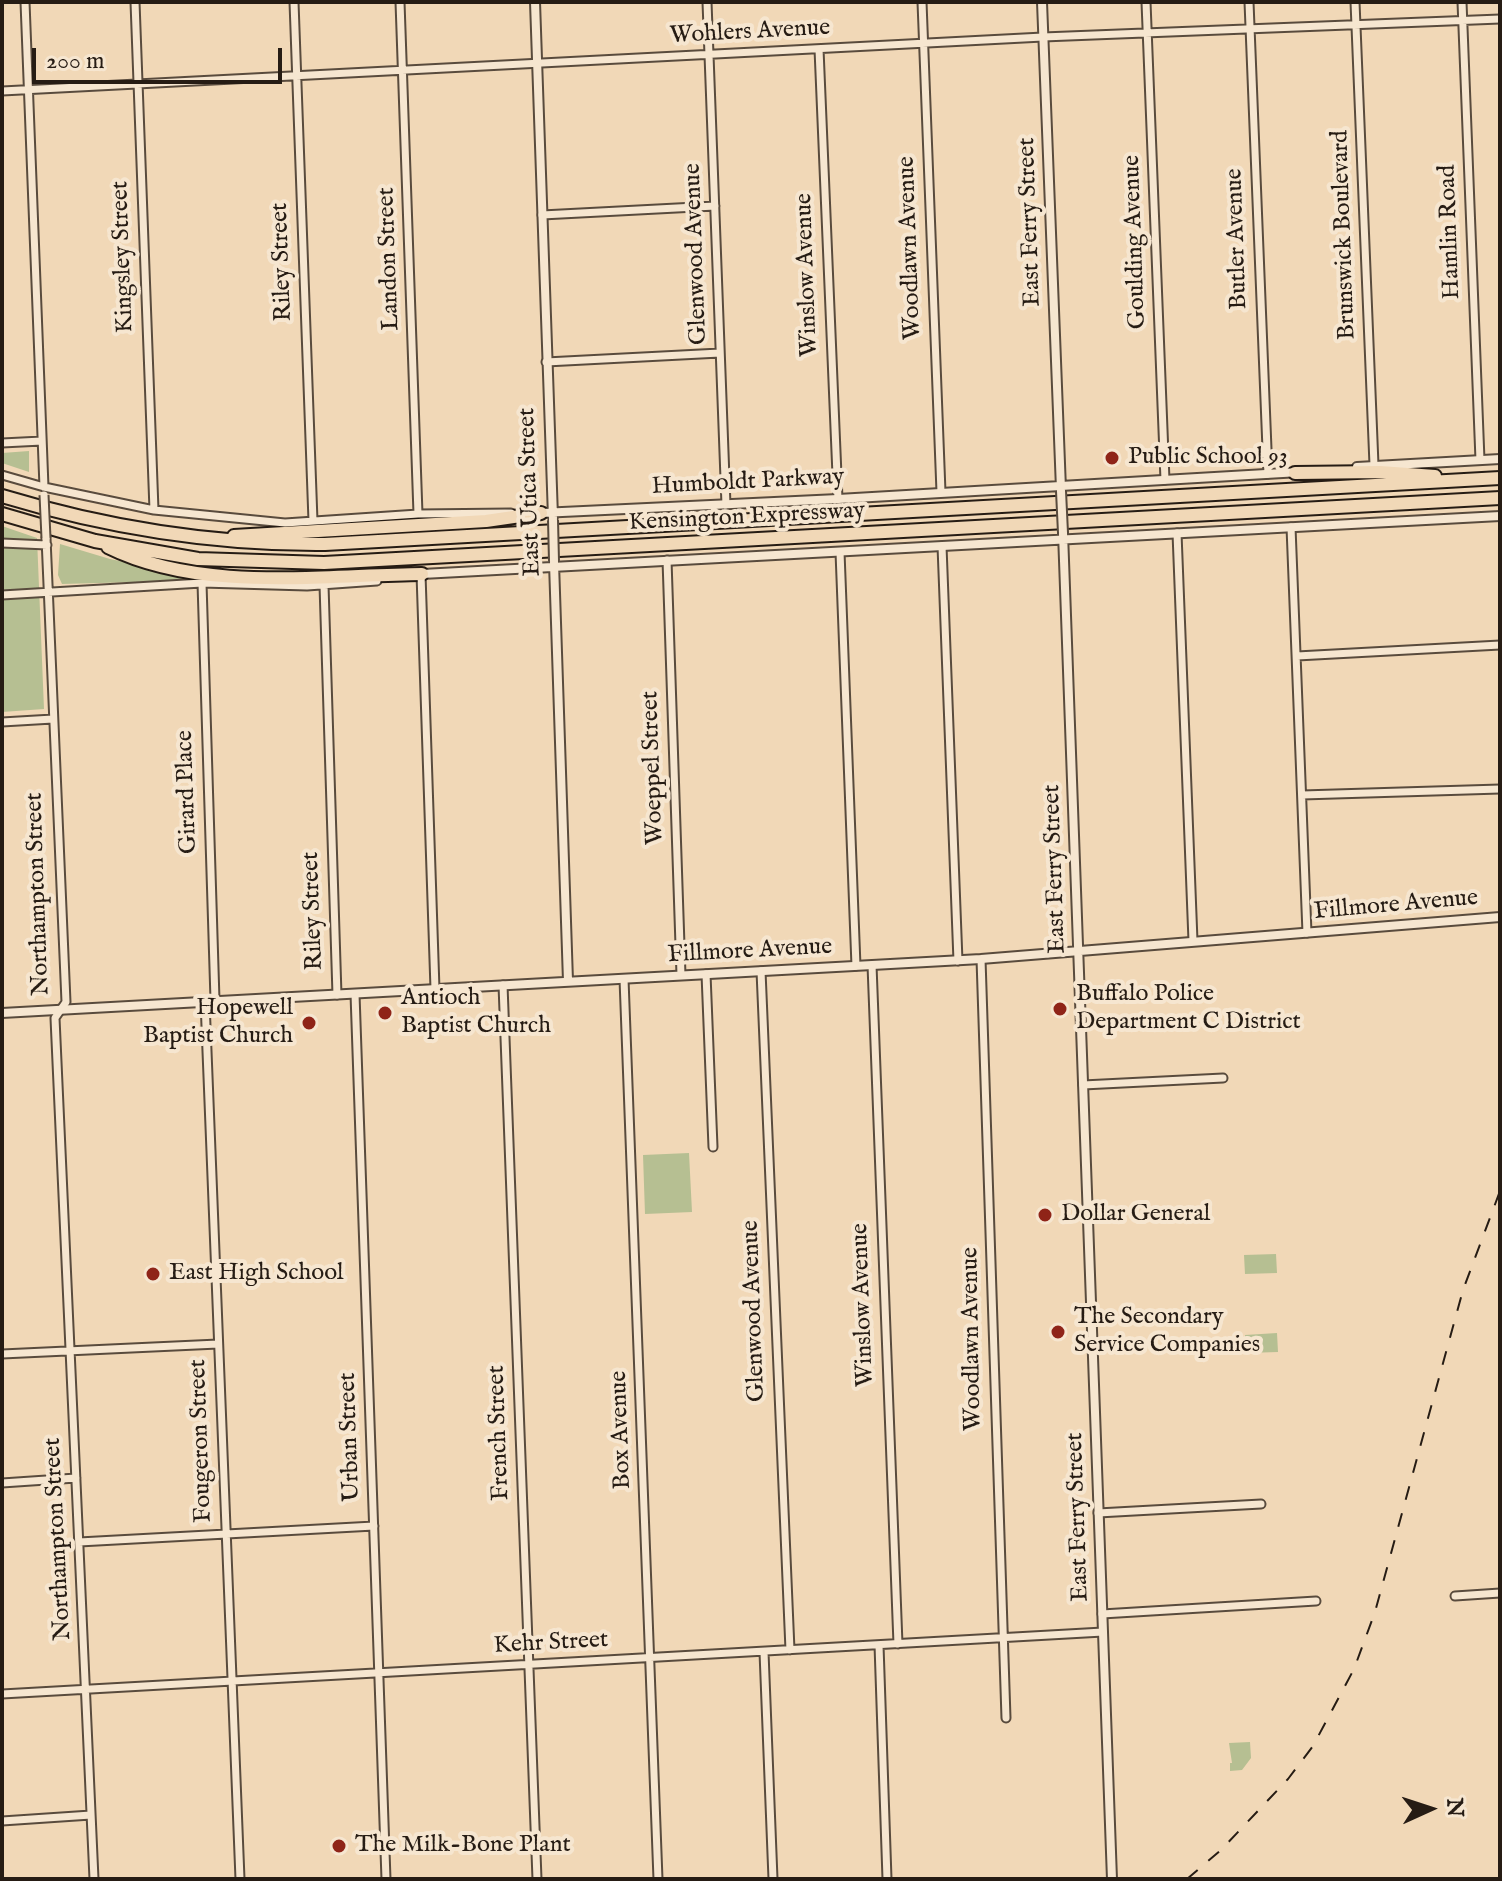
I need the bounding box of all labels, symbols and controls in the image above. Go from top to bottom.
street label: Wohlers Avenue [669,14,831,52]
scale bar [36,32,286,82]
text: 200 m [46,46,105,77]
street label: Brunswick Boulevard [1327,130,1363,340]
street label: East Ferry Street [1014,137,1048,307]
street label: Goulding Avenue [1119,154,1153,330]
street label: Woodlawn Avenue [893,156,929,340]
street label: Glenwood Avenue [679,163,715,345]
street label: Hamlin Road [1434,164,1468,300]
street label: Butler Avenue [1221,168,1255,310]
street label: Kingsley Street [107,180,141,334]
street label: Landon Street [373,187,407,331]
street label: Winslow Avenue [791,193,825,357]
street label: Riley Street [267,202,299,322]
street label: East Utica Street [514,407,548,577]
place label: Public School 93 [1128,444,1288,472]
marker: Public School 93 [1103,449,1121,467]
street label: Humboldt Parkway [651,464,845,502]
street label: Kensington Expressway [628,497,866,539]
street label: Woeppel Street [637,691,671,845]
street label: Girard Place [171,730,205,854]
street label: East Ferry Street [1039,784,1073,954]
street label: Northampton Street [21,792,57,996]
street label: Riley Street [298,851,330,971]
street label: Fillmore Avenue [1313,884,1479,928]
street label: Fillmore Avenue [667,933,833,971]
place label: Buffalo Police Department C District [1076,981,1301,1037]
place label: Antioch Baptist Church [401,985,551,1041]
place label: Hopewell Baptist Church [143,995,293,1051]
marker: Buffalo Police Department C District [1051,1000,1069,1018]
marker: Antioch Baptist Church [376,1004,394,1022]
marker: Hopewell Baptist Church [300,1014,318,1032]
place label: Dollar General [1061,1201,1210,1229]
marker: Dollar General [1036,1206,1054,1224]
street label: Glenwood Avenue [737,1220,773,1402]
street label: Winslow Avenue [847,1223,881,1387]
street label: Woodlawn Avenue [957,1247,989,1431]
place label: East High School [169,1260,344,1288]
marker: East High School [144,1265,162,1283]
place label: The Secondary Service Companies [1074,1304,1260,1360]
marker: The Secondary Service Companies [1049,1323,1067,1341]
street label: Fougeron Street [185,1359,219,1523]
street label: French Street [483,1365,517,1501]
street label: Box Avenue [606,1370,638,1490]
street label: Urban Street [334,1372,368,1502]
street label: East Ferry Street [1062,1432,1096,1602]
street label: Northampton Street [39,1437,79,1641]
street label: Kehr Street [493,1627,609,1661]
north arrow [1390,1769,1470,1849]
text: N [1439,1797,1468,1818]
place label: The Milk-Bone Plant [355,1832,571,1860]
marker: The Milk-Bone Plant [330,1837,348,1855]

